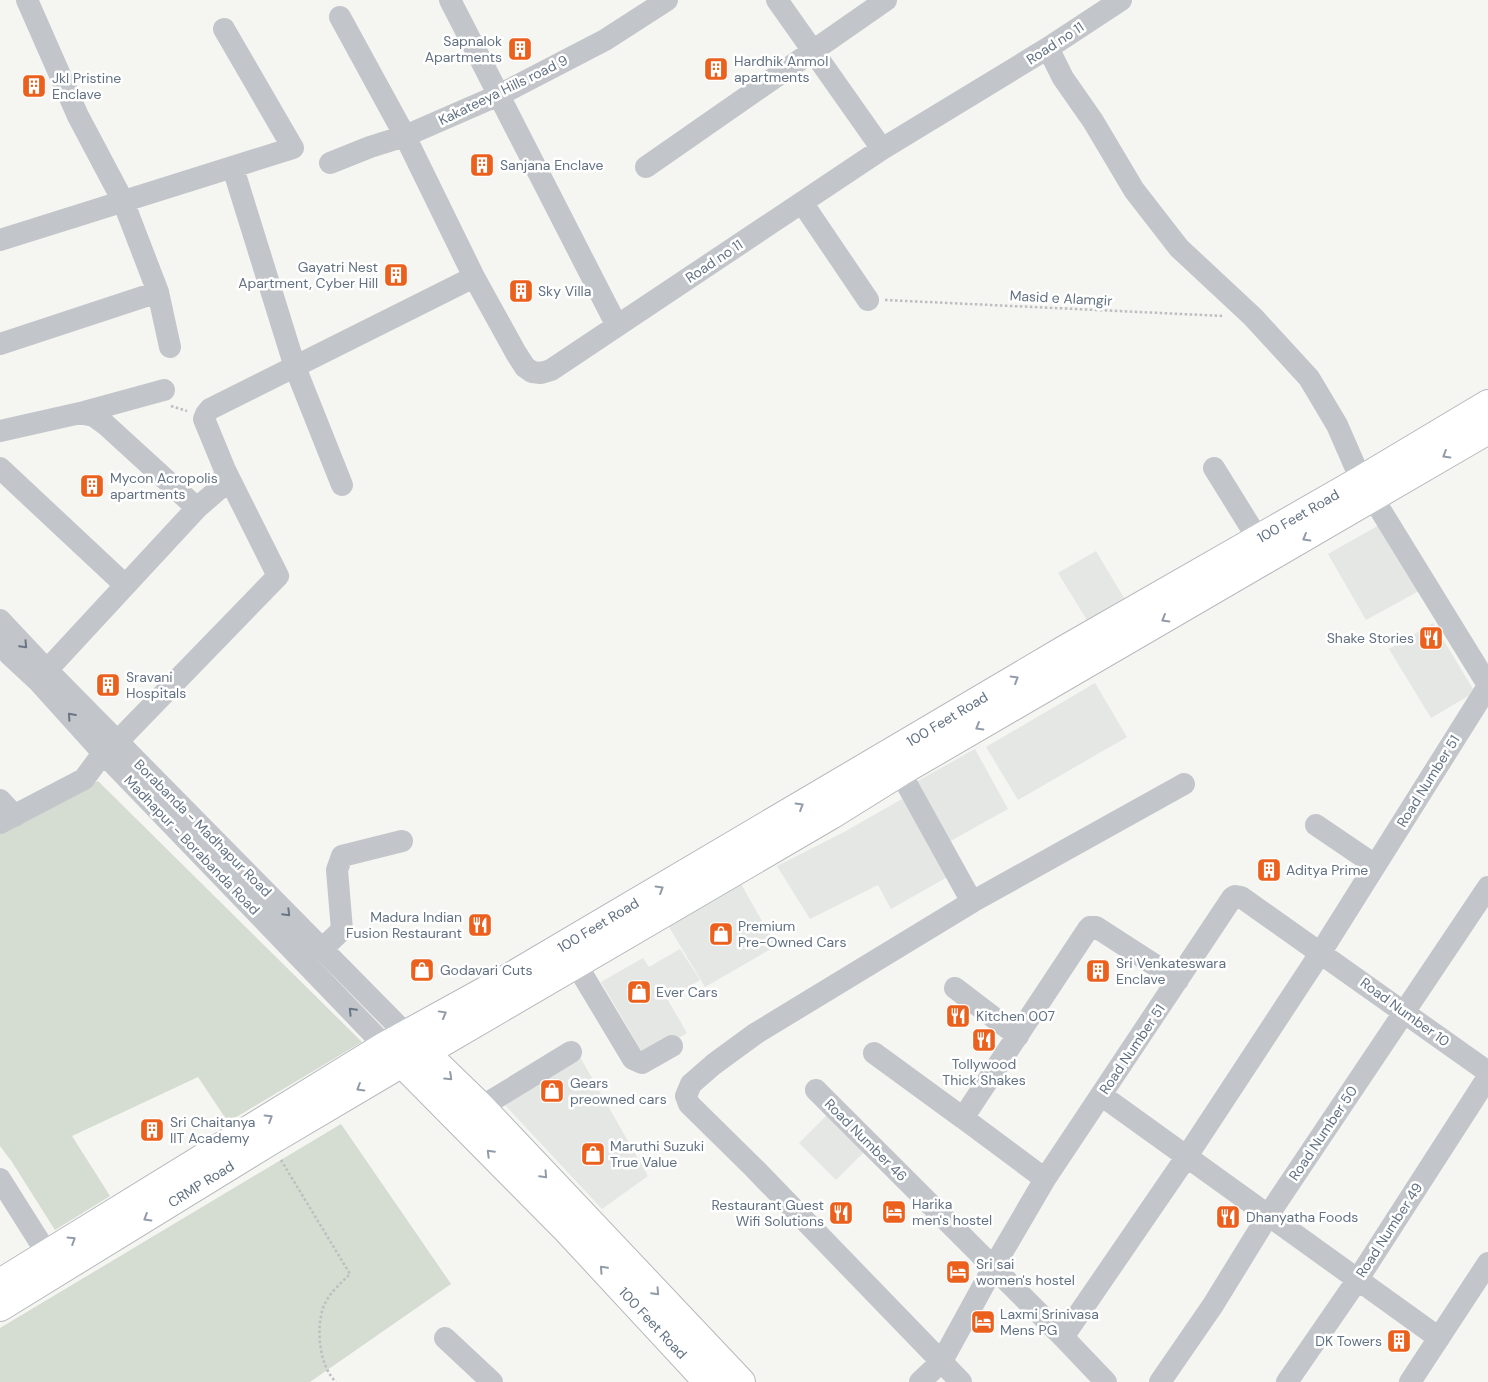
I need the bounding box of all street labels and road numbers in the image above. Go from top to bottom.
street label: Road no 11 [1023,18,1087,68]
street label: Kakateeya Hills road 9 [435,51,571,129]
street label: Road no 11 [682,235,746,287]
street label: Masid e Alamgir [1009,286,1113,310]
street label: 100 Feet Road [1254,485,1342,547]
street label: 100 Feet Road [903,688,991,750]
street label: Road Number 51 [1393,732,1463,830]
street label: Borabanda - Madhapur Road [130,755,276,901]
street label: Madhapur - Borabanda Road [120,771,264,919]
street label: 100 Feet Road [554,894,642,956]
street label: Road Number 10 [1357,974,1453,1050]
street label: Road Number 51 [1095,1000,1169,1098]
street label: Road Number 50 [1285,1082,1361,1184]
street label: Road Number 46 [821,1095,911,1185]
street label: CRMP Road [165,1157,237,1211]
street label: Road Number 49 [1352,1179,1426,1281]
street label: 100 Feet Road [615,1283,691,1363]

